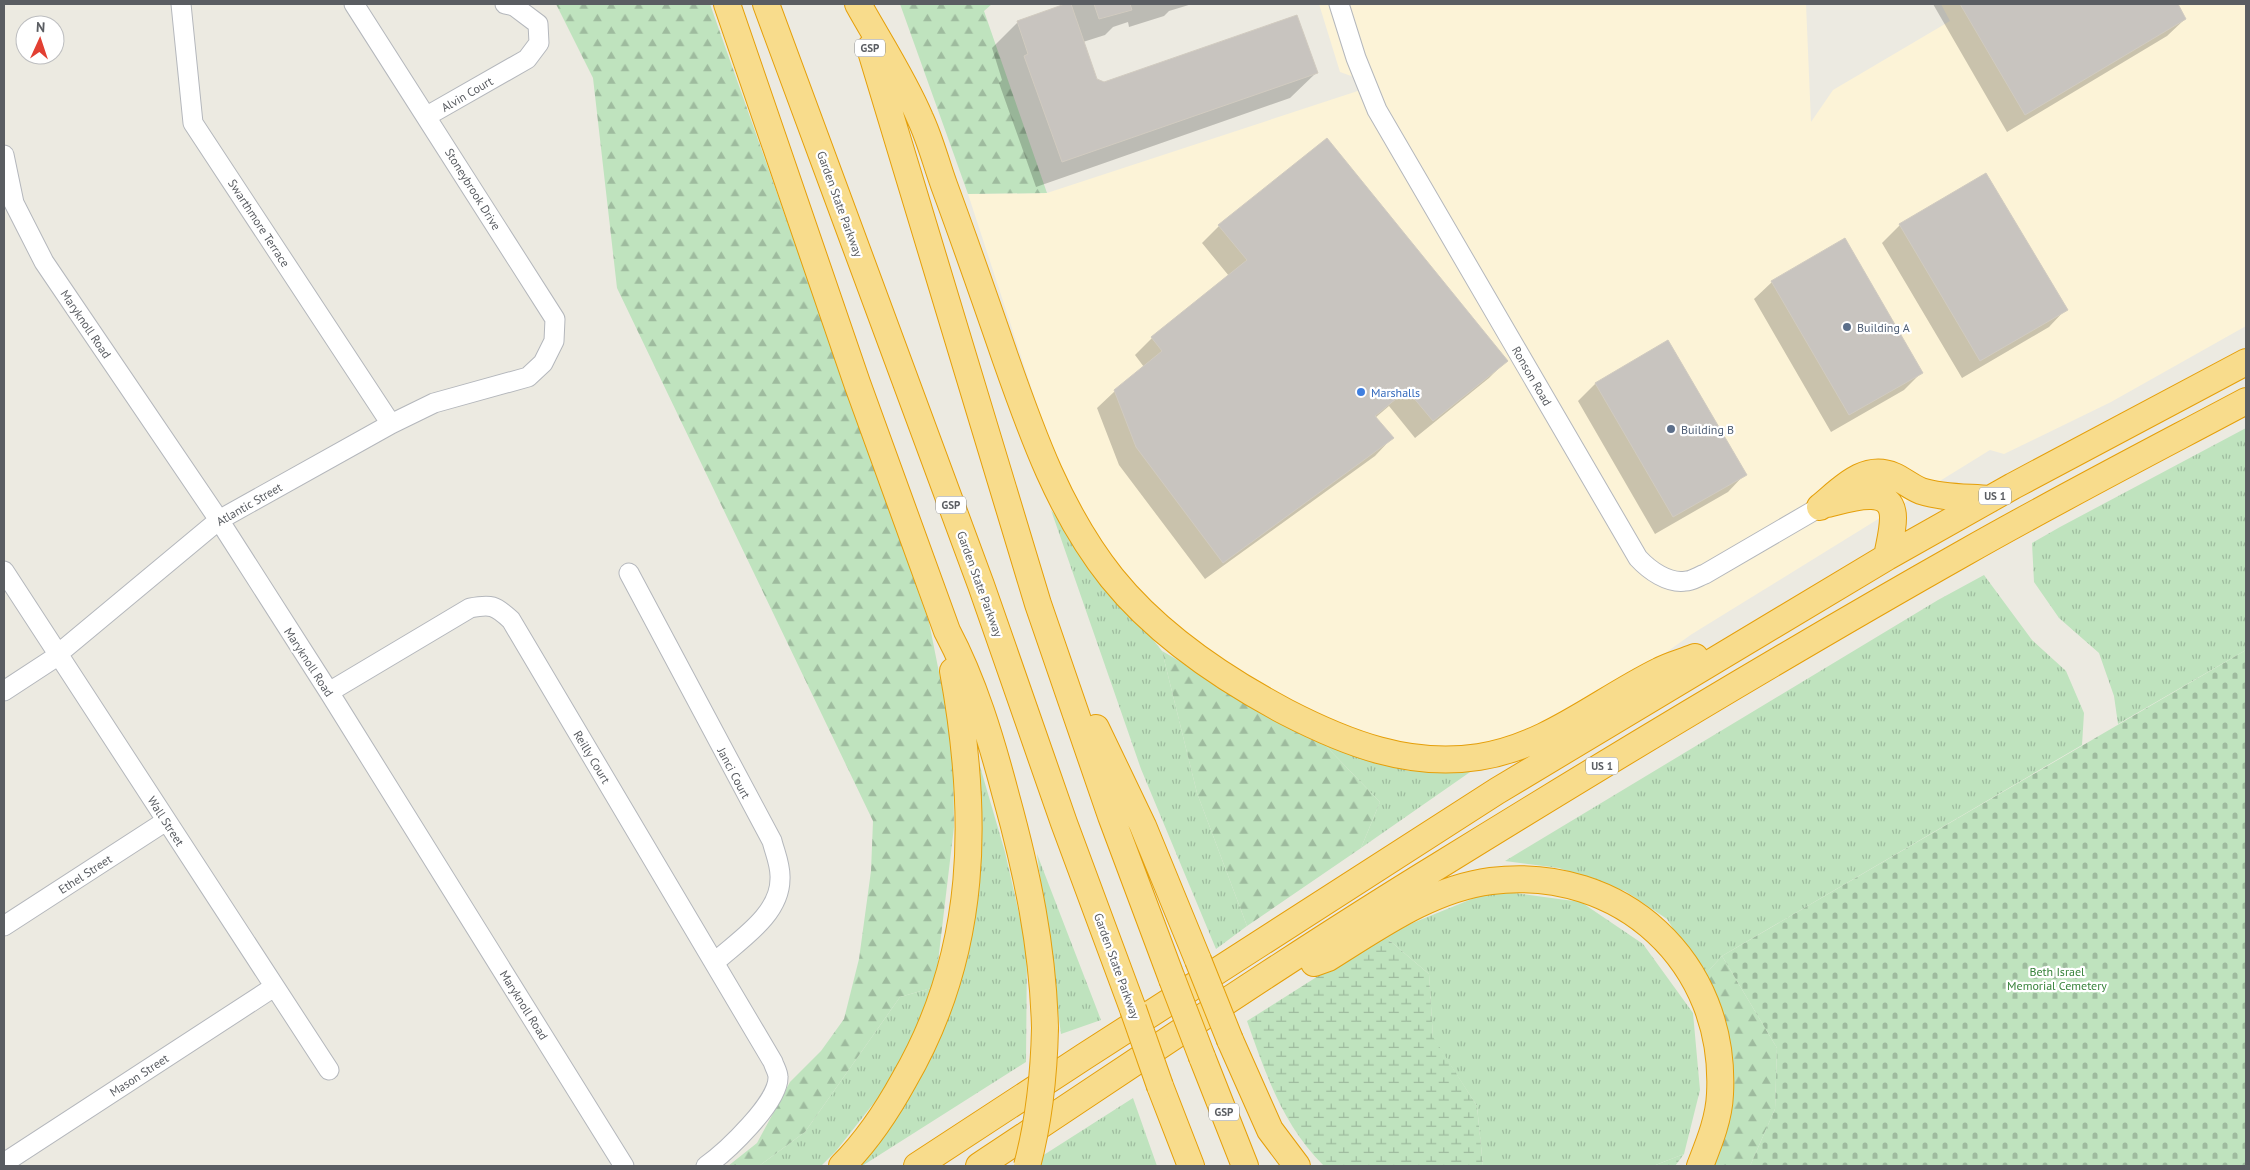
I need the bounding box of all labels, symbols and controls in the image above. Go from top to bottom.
north arrow [15,15,65,65]
text: N [36,18,46,36]
road number: GSP [855,40,885,56]
street label: Alvin Court [439,73,495,115]
street label: Stoneybrook Drive [442,145,504,233]
street label: Garden State Parkway [814,149,866,259]
street label: Swarthmore Terrace [225,176,293,270]
street label: Maryknoll Road [58,287,114,361]
place label: Building A [1857,320,1910,335]
marker: Building A [1841,321,1853,333]
street label: Ronson Road [1509,344,1555,408]
place label: Marshalls [1371,385,1420,400]
marker: Marshalls [1355,386,1367,398]
place label: Building B [1681,422,1734,437]
marker: Building B [1665,423,1677,435]
street label: Atlantic Street [214,479,284,529]
road number: US 1 [1979,488,2011,504]
road number: GSP [936,496,966,514]
street label: Garden State Parkway [954,529,1006,639]
street label: Maryknoll Road [281,625,337,699]
street label: Reilly Court [570,728,614,786]
street label: Janci Court [714,744,754,801]
road number: US 1 [1586,758,1618,774]
street label: Wall Street [144,793,188,849]
street label: Ethel Street [56,851,114,897]
street label: Garden State Parkway [1091,911,1143,1021]
park label: Beth Israel Memorial Cemetery [2007,964,2107,993]
street label: Maryknoll Road [497,967,551,1043]
street label: Mason Street [107,1050,171,1100]
road number: GSP [1209,1104,1239,1120]

